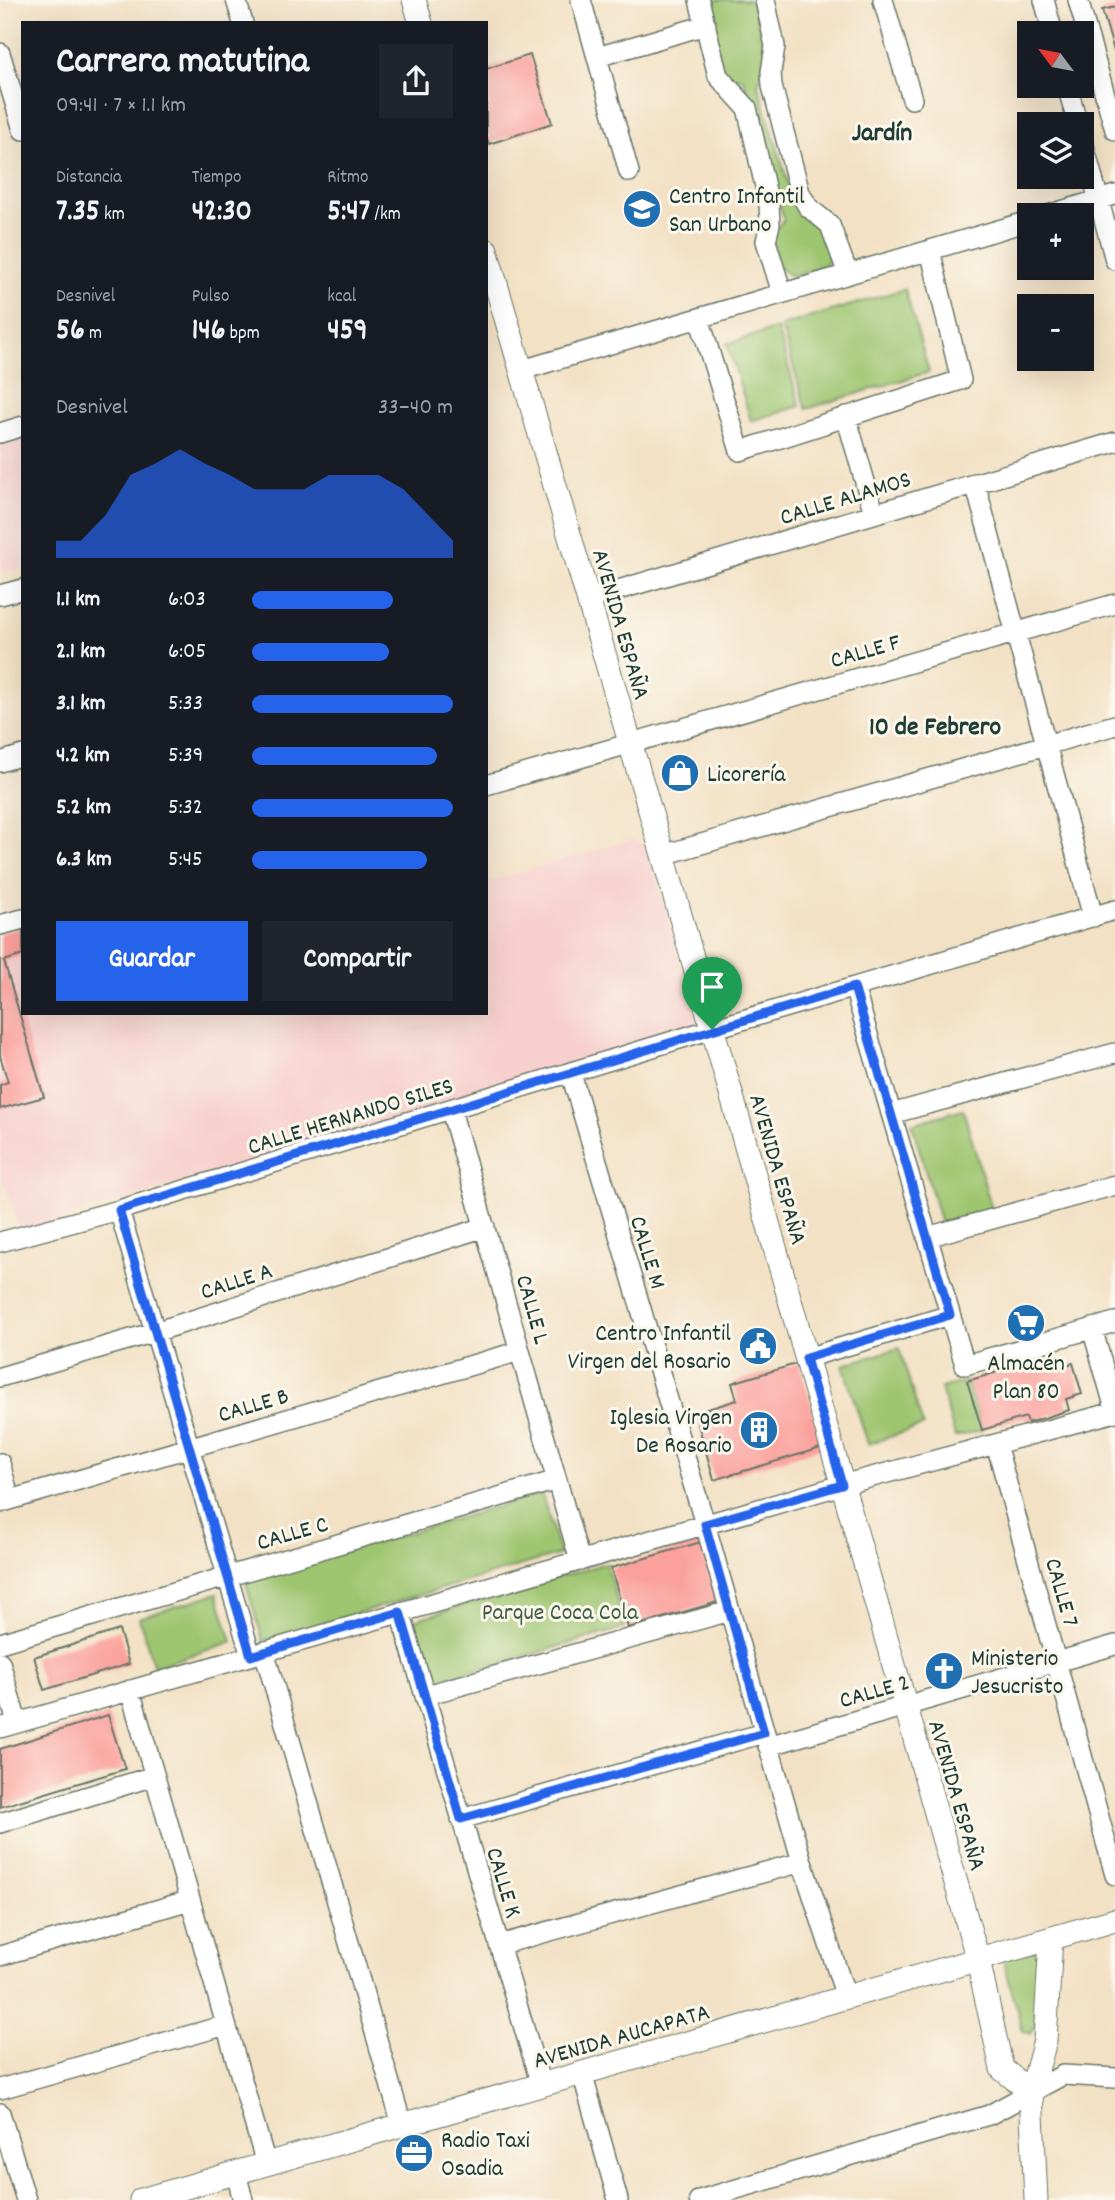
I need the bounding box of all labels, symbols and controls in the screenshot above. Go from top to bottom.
north arrow [1017,21,1094,98]
map controls [1017,21,1094,371]
text: Carrera matutina [56,36,309,91]
button: share [379,44,453,118]
text: 09:41 · 7 × 1.1 km [56,90,186,123]
button: layers [1017,112,1094,189]
district label: Jardín [852,116,912,153]
text: Distancia [56,165,122,192]
text: Tiempo [192,165,241,192]
text: Ritmo [327,165,369,192]
place label: Centro Infantil San Urbano [669,181,805,243]
school or university icon: Centro Infantil San Urbano [621,188,663,230]
text: 7.35 [56,192,100,235]
text: 42:30 [192,192,252,235]
text: 5:47 [327,192,370,235]
text: km [100,202,125,229]
text: /km [370,202,401,229]
button: + [1017,203,1094,280]
text: Desnivel [56,284,115,311]
text: Pulso [192,284,229,311]
text: kcal [327,284,356,311]
button: − [1017,294,1094,371]
text: 56 [56,311,85,354]
text: 146 [192,311,225,354]
text: 459 [327,311,367,354]
text: m [85,321,102,348]
text: bpm [225,321,260,348]
text: Desnivel [56,392,128,425]
text: 33–40 m [378,392,453,425]
street label: CALLE ALAMOS [776,464,916,536]
street label: AVENIDA ESPAÑA [581,545,657,704]
text: 1.1 km [56,584,100,617]
text: 6:03 [168,584,206,617]
street label: CALLE F [827,627,905,679]
text: 2.1 km [56,636,105,669]
text: 6:05 [168,636,206,669]
text: 3.1 km [56,688,106,721]
text: 5:33 [168,688,203,721]
district label: 10 de Febrero [869,710,1001,747]
text: 4.2 km [56,740,110,773]
text: 5:39 [168,740,203,773]
shop icon: Licorería [659,752,701,794]
place label: Licorería [707,759,786,793]
text: 5.2 km [56,792,111,825]
text: 5:32 [168,792,203,825]
text: 6.3 km [56,844,112,877]
text: 5:45 [168,844,203,877]
button: Guardar [56,921,248,1001]
button: Compartir [262,921,453,1001]
pin [682,957,742,1029]
icon: arrive [693,968,731,1006]
street label: CALLE HERNANDO SILES [244,1070,458,1165]
street label: AVENIDA ESPAÑA [738,1090,814,1249]
street label: CALLE M [619,1212,673,1294]
street label: CALLE A [196,1255,277,1310]
street label: CALLE L [505,1271,557,1349]
supermarket icon: Almacén Plan 80 [1005,1302,1047,1344]
place label: Centro Infantil Virgen del Rosario [568,1318,731,1380]
public building icon: Centro Infantil Virgen del Rosario [737,1325,779,1367]
place label: Almacén Plan 80 [987,1348,1065,1410]
street label: CALLE B [214,1381,293,1433]
place label: Iglesia Virgen De Rosario [610,1402,732,1464]
building icon: Iglesia Virgen De Rosario [738,1409,780,1451]
street label: CALLE C [253,1508,333,1561]
street label: CALLE 7 [1034,1554,1086,1631]
park label: Parque Coca Cola [482,1597,639,1631]
place label: Ministerio Jesucristo [971,1643,1063,1705]
church icon: Ministerio Jesucristo [923,1650,965,1692]
street label: CALLE 2 [836,1667,914,1719]
street label: AVENIDA ESPAÑA [917,1716,993,1875]
street label: CALLE K [475,1843,529,1922]
street label: AVENIDA AUCAPATA [530,1996,714,2079]
place label: Radio Taxi Osadia [441,2125,530,2187]
office icon: Radio Taxi Osadia [393,2132,435,2174]

